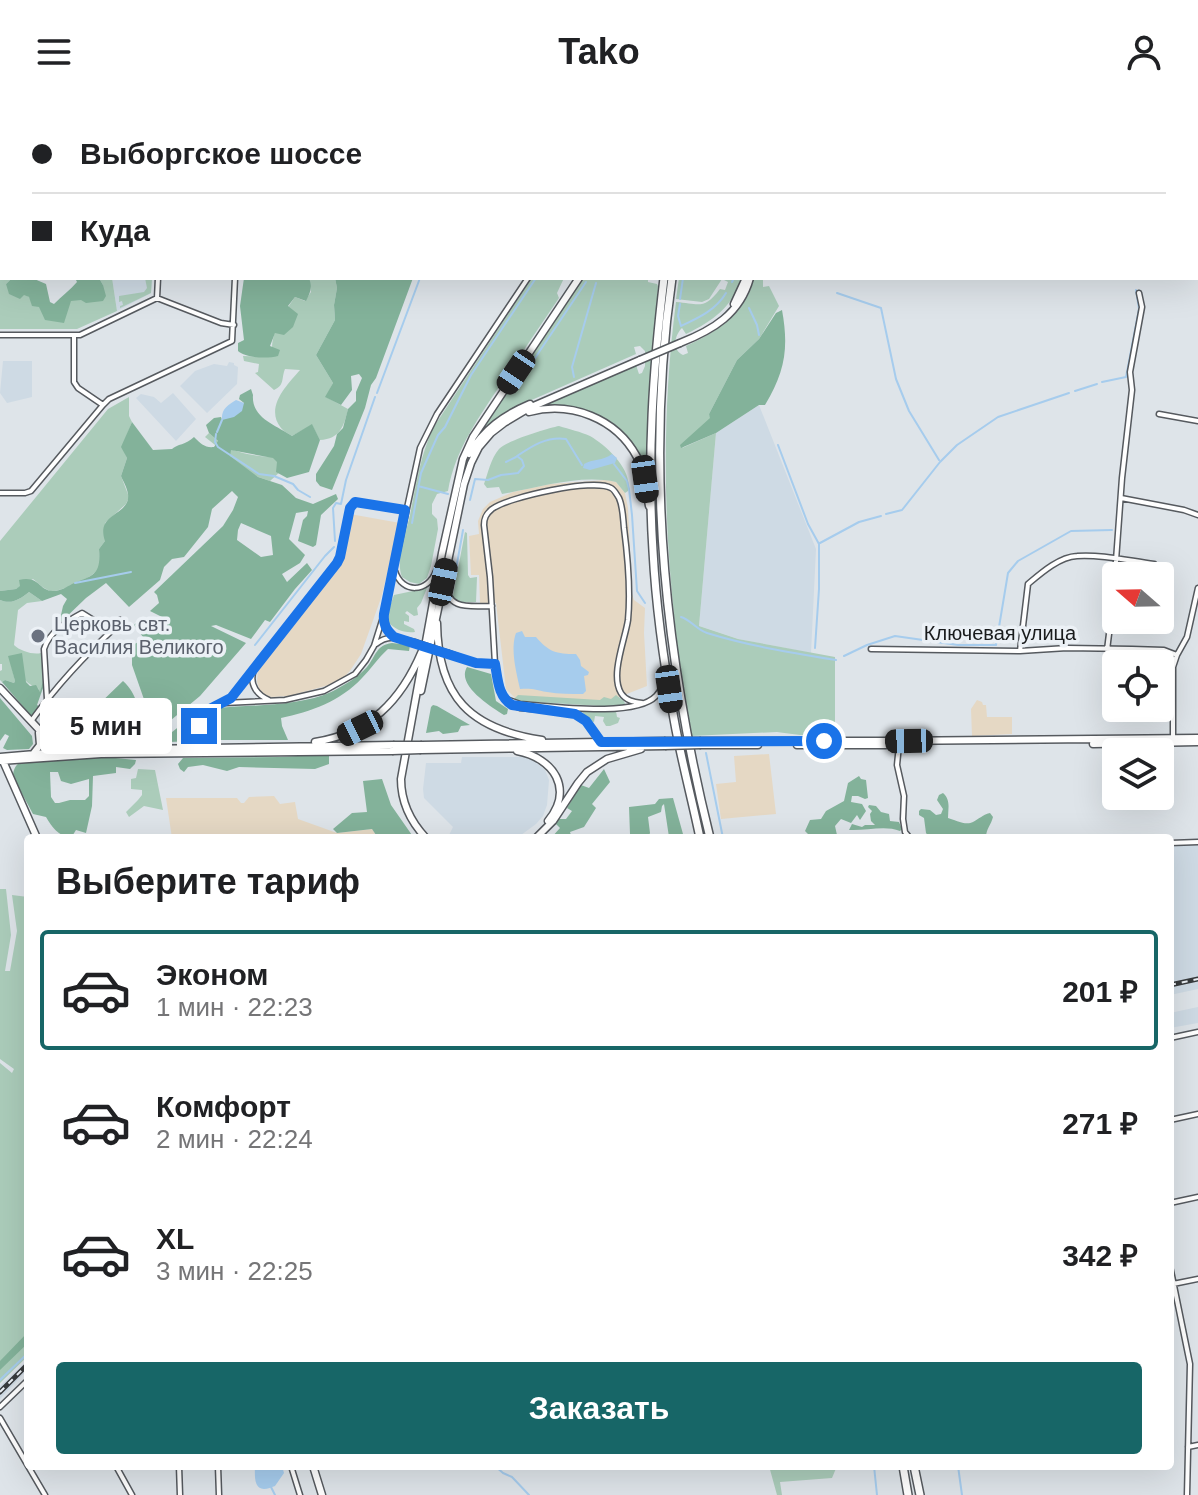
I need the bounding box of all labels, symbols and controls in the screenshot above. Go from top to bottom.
icon: menu [32,30,76,74]
icon: person [1122,30,1166,74]
text: Tako [558,31,640,72]
text: Выборгское шоссе [80,137,362,170]
text: Куда [80,214,150,247]
car [493,345,539,399]
car [630,454,660,504]
car [426,556,460,608]
north arrow [1102,562,1174,634]
map controls [1102,562,1174,810]
place label: Церковь свт. Василия Великого [54,613,224,658]
street label: Ключевая улица [924,622,1077,644]
marker: Церковь свт. Василия Великого [29,627,47,645]
button: locate [1102,650,1174,722]
car [654,664,684,714]
callout: 5 мин [39,698,171,754]
car [333,707,387,749]
route end [181,708,217,744]
text: 5 мин [70,711,142,741]
route start [806,723,842,759]
car [885,729,933,753]
button: layers [1102,738,1174,810]
text: Выберите тариф [56,861,360,902]
icon: car [60,954,132,1026]
text: Эконом [156,958,269,991]
text: 201 ₽ [1062,975,1138,1008]
text: 1 мин · 22:23 [156,992,313,1022]
icon: car [60,1086,132,1158]
text: Комфорт [156,1090,291,1123]
text: 271 ₽ [1062,1107,1138,1140]
text: 2 мин · 22:24 [156,1124,313,1154]
icon: car [60,1218,132,1290]
text: XL [156,1222,194,1255]
text: 342 ₽ [1062,1239,1138,1272]
text: 3 мин · 22:25 [156,1256,313,1286]
button: Заказать [56,1362,1142,1454]

